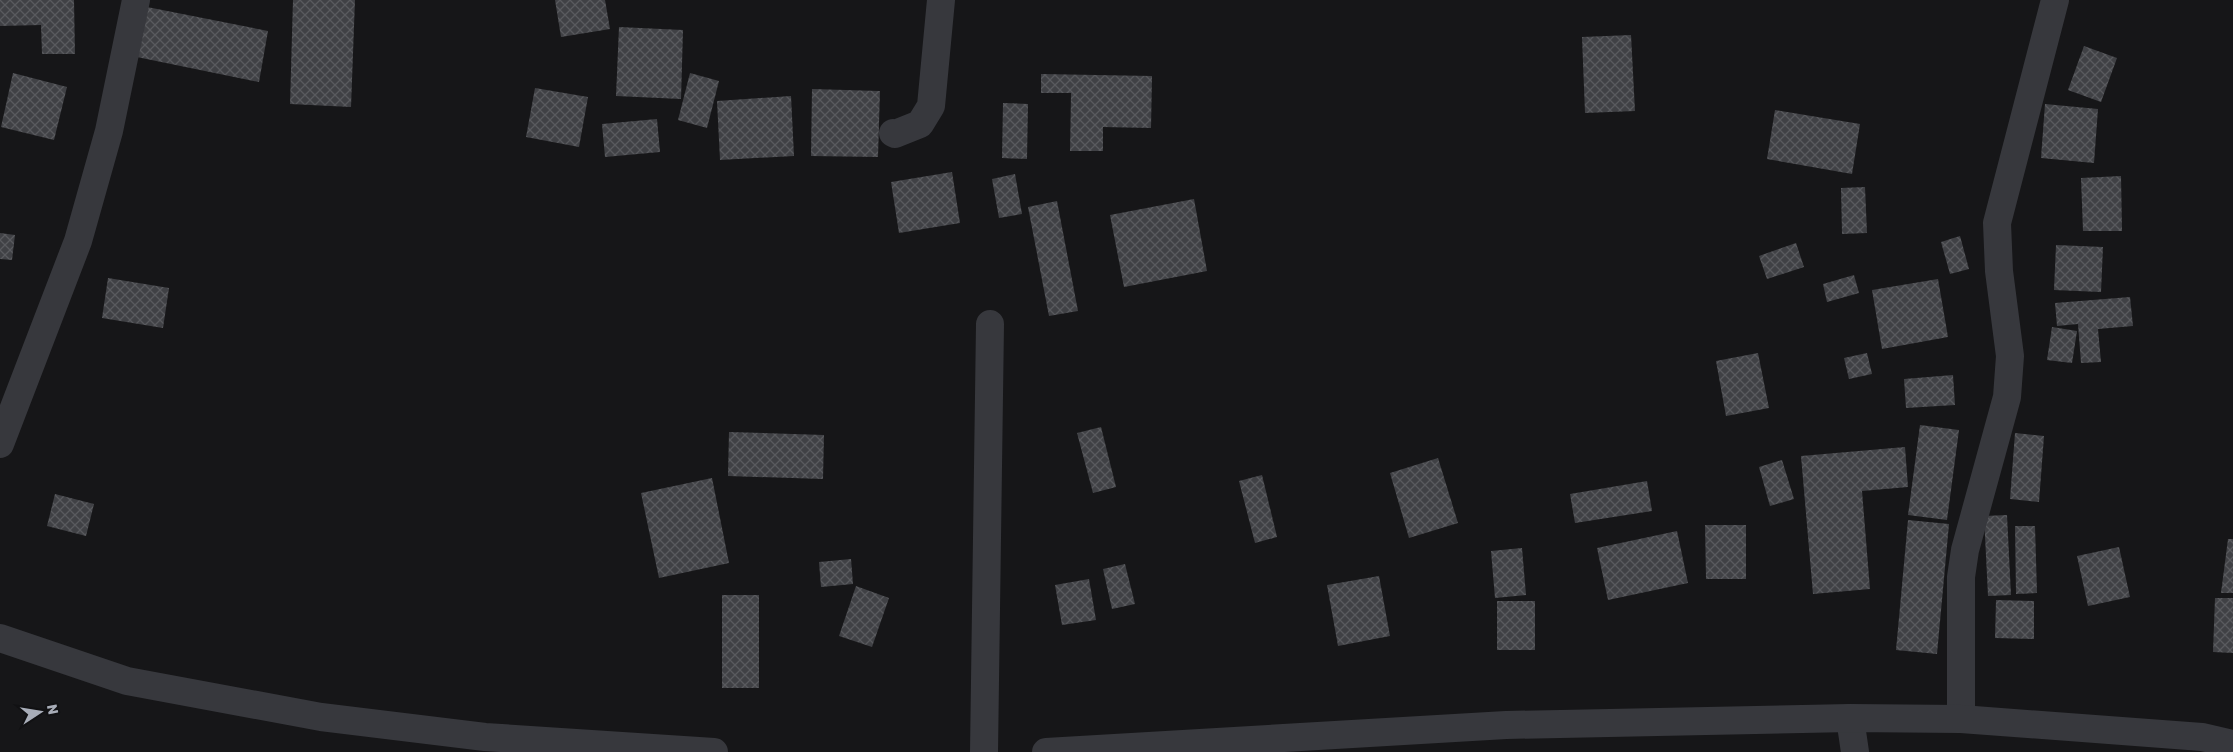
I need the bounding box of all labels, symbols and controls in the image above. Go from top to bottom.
north arrow [15,687,65,737]
text: N [43,703,62,716]

